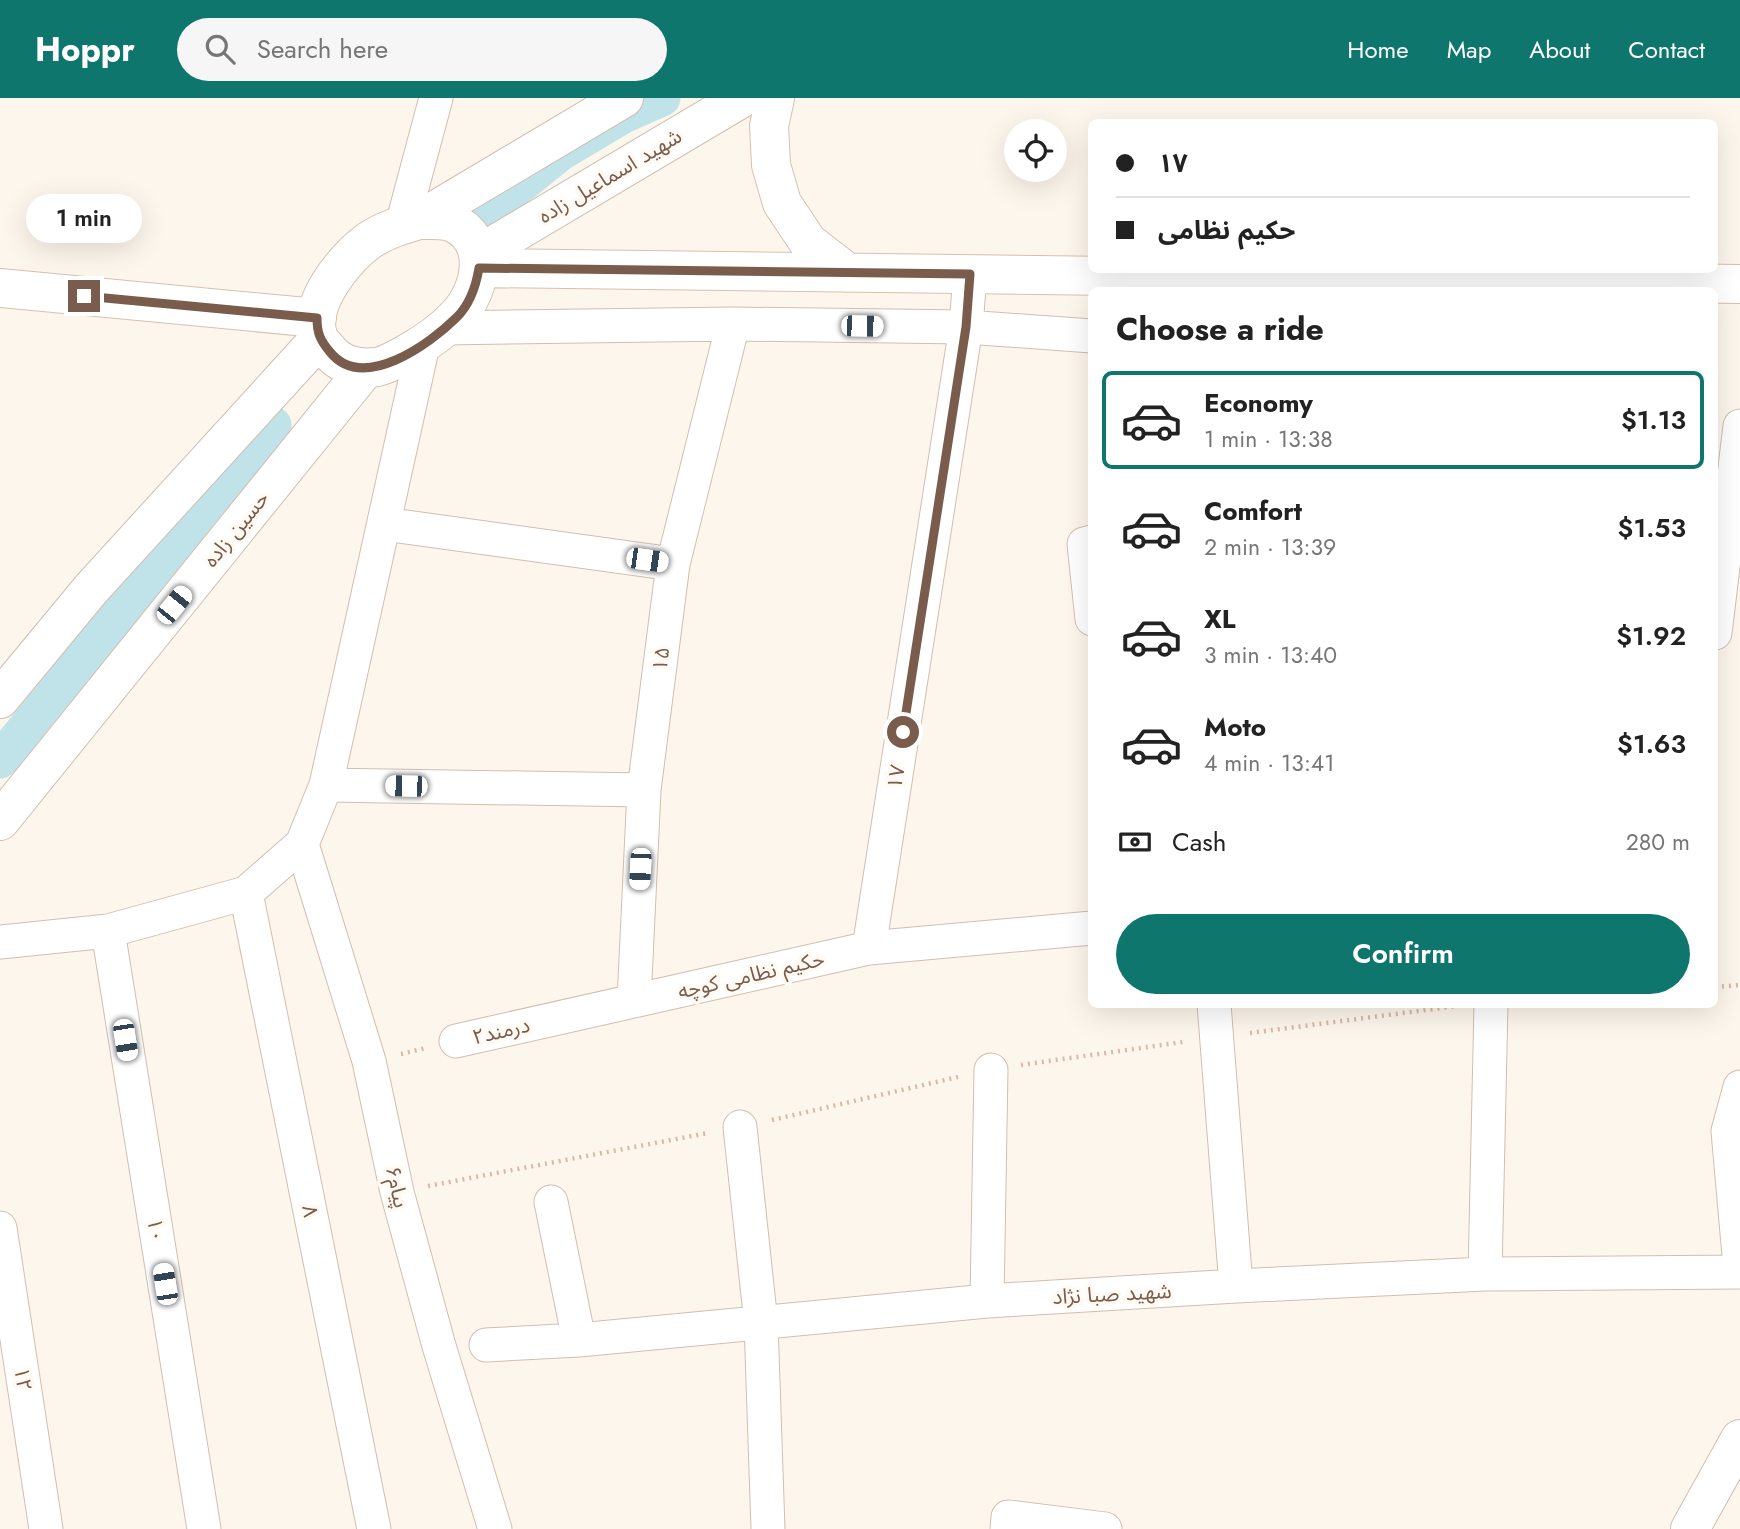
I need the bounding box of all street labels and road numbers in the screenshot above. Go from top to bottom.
street label: شهید اسماعیل زاده [532,121,688,231]
street label: حسین زاده [196,484,276,574]
street label: ۱۵ [645,645,677,673]
street label: ۱۷ [879,763,913,791]
street label: حکیم نظامی کوچه [675,944,827,1006]
street label: درمند۲ [469,1010,533,1052]
street label: ۶پیام [377,1163,416,1211]
street label: ۸ [294,1202,326,1220]
street label: ۱۰ [139,1216,173,1244]
street label: شهید صبا نژاد [1052,1276,1172,1312]
street label: ۱۲ [6,1365,40,1393]

